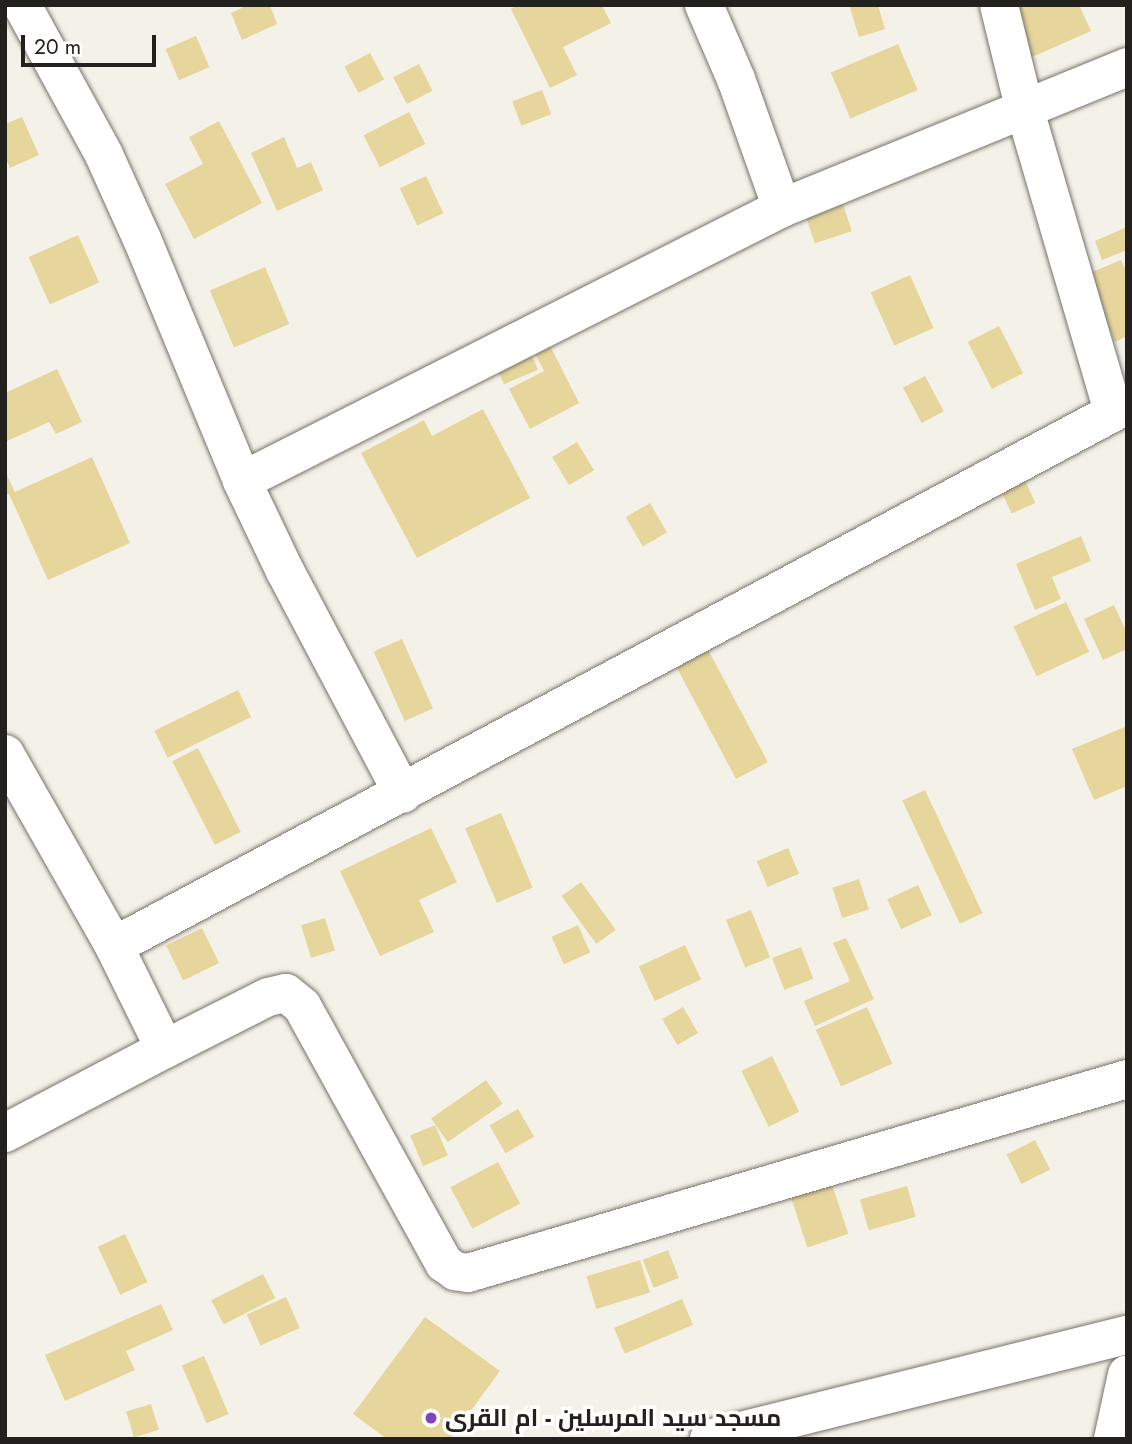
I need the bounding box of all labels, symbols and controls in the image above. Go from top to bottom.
scale bar [24,21,159,65]
text: 20 m [34,32,81,62]
place label: مسجد سيد المرسلين - ام القرى [445,1404,781,1432]
marker: مسجد سيد المرسلين - ام القرى [423,1410,439,1426]

